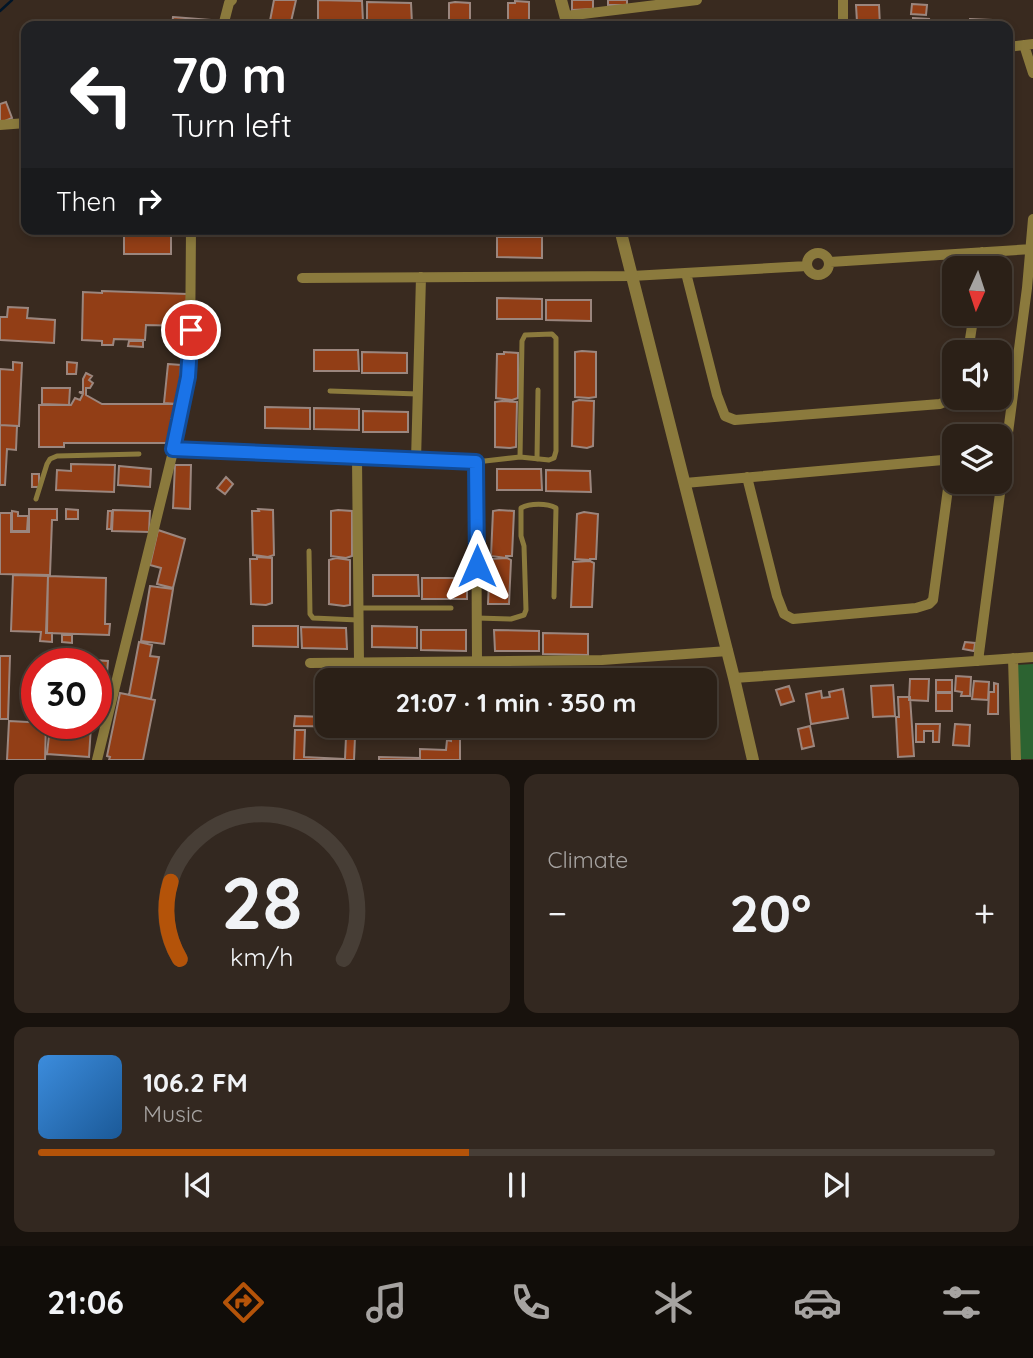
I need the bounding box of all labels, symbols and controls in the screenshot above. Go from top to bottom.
text: 70 m [171,44,287,105]
icon: left [56,49,147,140]
text: Turn left [171,105,292,145]
icon: right [130,182,168,220]
text: Then [56,185,116,218]
north arrow [942,256,1012,326]
map controls [942,256,1012,494]
pin [161,300,221,360]
icon: arrive [172,311,210,349]
button: sound [942,340,1012,410]
button: layers [942,424,1012,494]
position arrow [440,529,514,603]
speed limit sign: 30 [21,648,112,739]
text: 21:07 · 1 min · 350 m [395,686,637,719]
text: Climate [548,845,628,874]
text: 28 [221,857,302,948]
text: 20° [729,880,811,945]
text: − [548,889,567,937]
text: + [974,889,995,937]
text: km/h [230,941,293,972]
text: 106.2 FM [143,1066,248,1099]
text: Music [143,1099,203,1128]
icon: previous [179,1166,217,1204]
icon: pause [498,1166,536,1204]
icon: next [817,1166,855,1204]
icon: directions [219,1278,268,1327]
icon: music [362,1278,411,1327]
icon: phone [506,1278,555,1327]
icon: climate [649,1278,698,1327]
icon: car [793,1278,842,1327]
icon: filters [937,1278,986,1327]
text: 21:06 [47,1282,124,1322]

